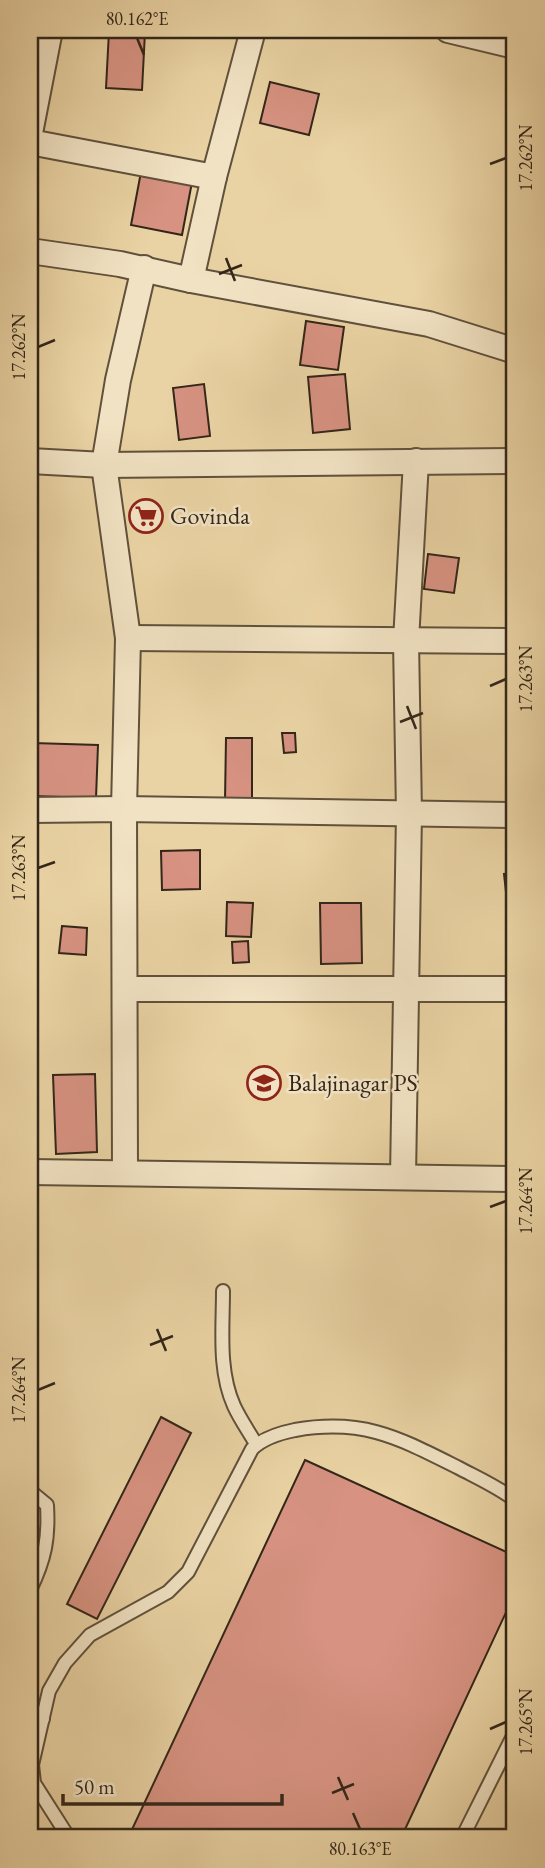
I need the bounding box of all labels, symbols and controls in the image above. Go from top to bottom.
text: 80.162°E [106,7,168,30]
text: 17.262°N [514,124,537,191]
text: 17.262°N [7,313,30,380]
supermarket icon: Govinda [127,497,165,535]
place label: Govinda [170,500,250,531]
text: 17.263°N [514,645,537,712]
text: 17.263°N [7,834,30,901]
school or university icon: Balajinagar PS [245,1064,283,1102]
place label: Balajinagar PS [288,1067,418,1098]
text: 17.264°N [514,1167,537,1234]
text: 17.264°N [7,1356,30,1423]
text: 17.265°N [514,1688,537,1755]
scale bar [63,1763,282,1807]
text: 50 m [74,1773,115,1800]
text: 80.163°E [329,1837,391,1860]

